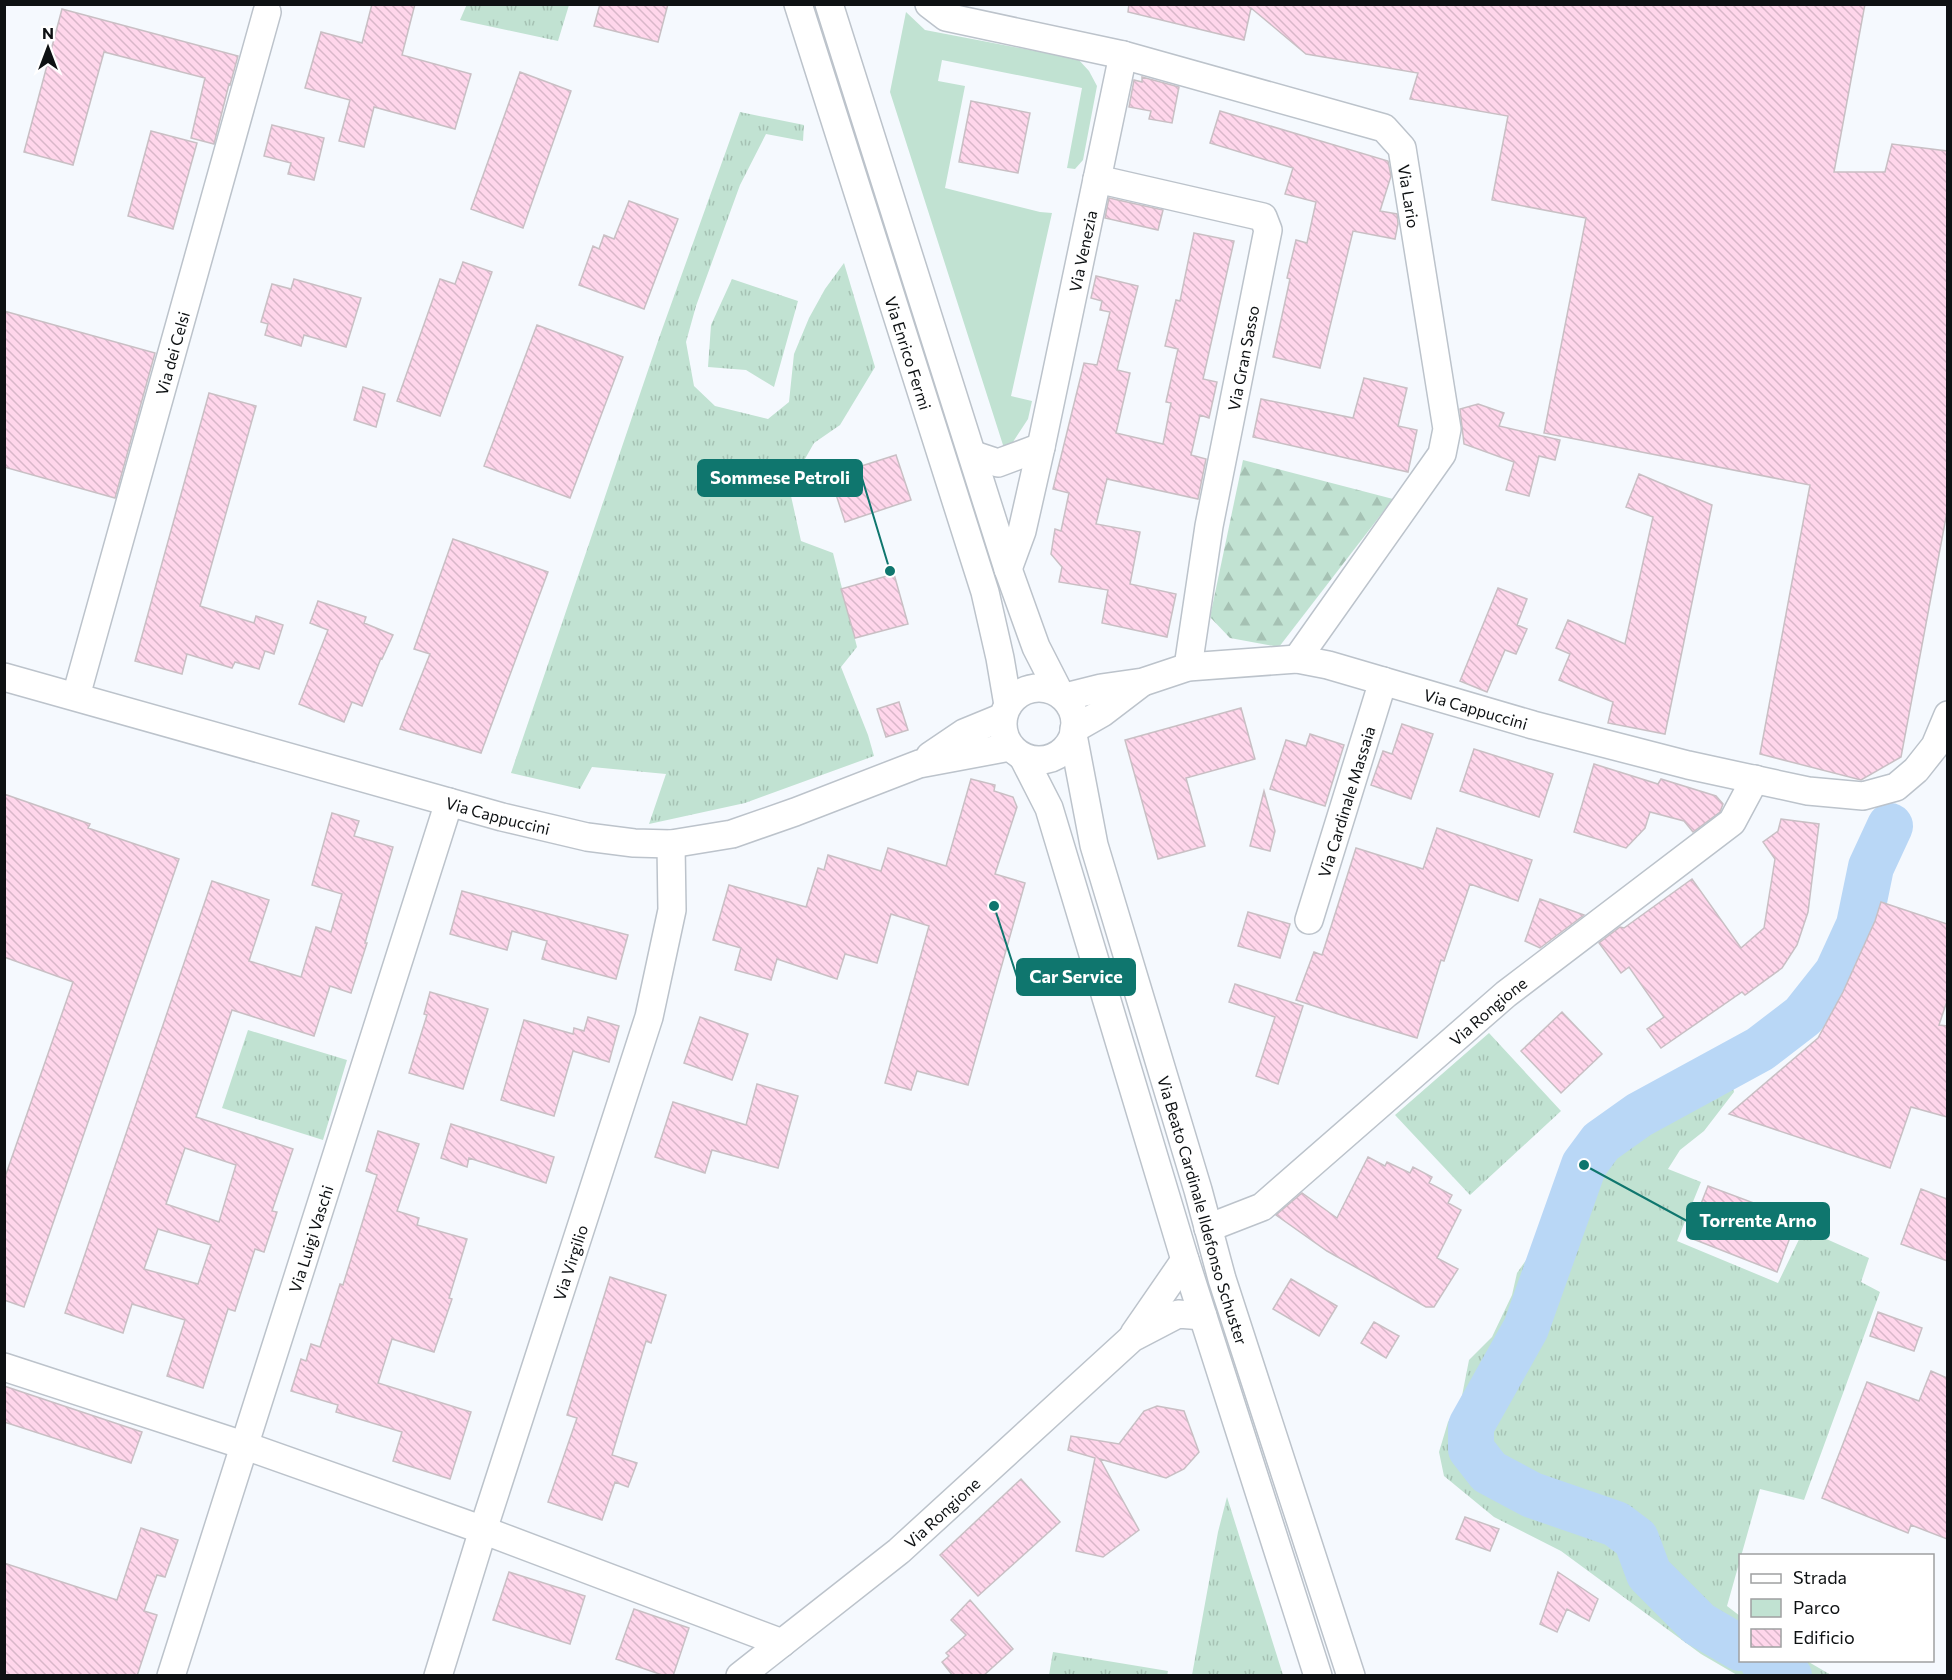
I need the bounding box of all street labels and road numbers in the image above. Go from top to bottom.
street label: Via Lario [1395,163,1424,229]
street label: Via Venezia [1064,208,1100,293]
street label: Via Enrico Fermi [882,294,936,412]
street label: Via Gran Sasso [1223,304,1263,412]
street label: Via dei Celsi [151,309,193,397]
street label: Via Cappuccini [1422,684,1530,732]
street label: Via Cardinale Massaia [1313,723,1378,880]
street label: Via Cappuccini [444,792,552,838]
street label: Via Rongione [1445,973,1530,1049]
street label: Via Beato Cardinale Ildefonso Schuster [1155,1073,1252,1348]
street label: Via Luigi Vaschi [284,1182,336,1295]
street label: Via Virgilio [548,1222,591,1303]
street label: Via Rongione [900,1473,983,1551]

